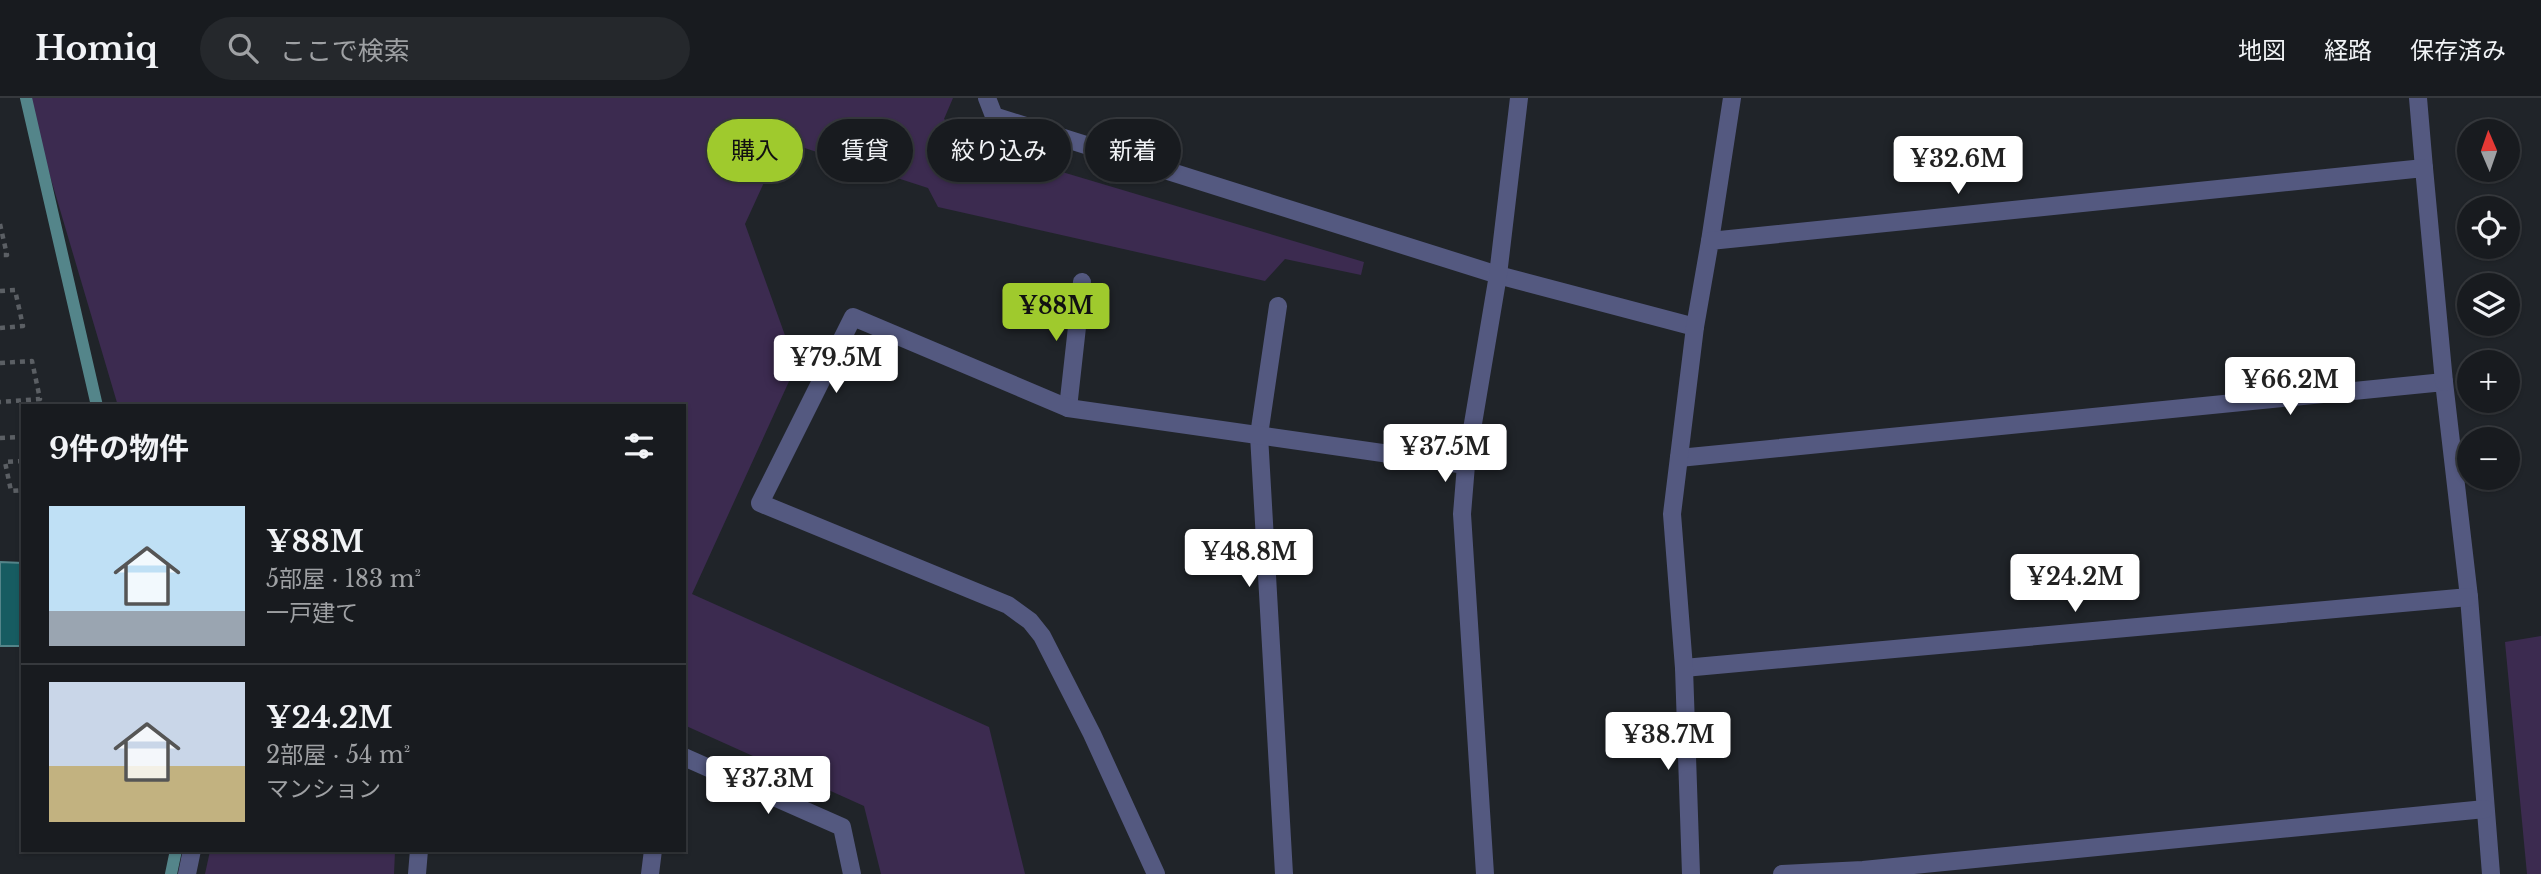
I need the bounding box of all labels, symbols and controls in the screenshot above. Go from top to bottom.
search box [200,17,690,80]
text: Homiq [35,28,158,69]
icon: search [224,29,262,67]
text: ここで検索 [280,35,410,67]
text: 地図 [2238,36,2286,65]
text: 経路 [2324,36,2372,65]
text: 保存済み [2410,36,2506,65]
chip: 購入 [707,119,803,182]
chip: 賃貸 [817,119,913,182]
chip: 絞り込み [927,119,1071,182]
chip: 新着 [1085,119,1181,182]
north arrow [2457,119,2520,182]
map controls [2457,119,2520,490]
pin: ¥32.6M [1901,136,2015,196]
text: ¥32.6M [1910,145,2006,173]
button: locate [2457,196,2520,259]
button: layers [2457,273,2520,336]
pin: ¥88M [1015,284,1097,343]
text: ¥88M [1018,292,1094,320]
pin: ¥79.5M [779,336,893,395]
text: ¥79.5M [790,344,882,372]
button: + [2457,350,2520,413]
pin: ¥66.2M [2233,358,2347,417]
text: ¥66.2M [2241,366,2339,394]
pin: ¥37.5M [1388,424,1502,484]
icon: filters [620,427,658,465]
button: − [2457,427,2520,490]
text: 9件の物件 [49,430,189,467]
text: ¥37.5M [1400,433,1490,461]
text: ¥88M [266,523,364,560]
pin: ¥48.8M [1192,530,1306,589]
icon: home [105,534,189,618]
text: ¥48.8M [1201,538,1297,566]
pin: ¥24.2M [2018,554,2132,614]
text: ¥24.2M [2026,563,2124,591]
text: 5部屋 · 183 m² [266,565,421,593]
text: 一戸建て [266,599,358,627]
text: ¥24.2M [266,699,393,736]
icon: home [105,710,189,794]
pin: ¥38.7M [1611,712,1725,772]
text: ¥38.7M [1622,721,1715,749]
text: 2部屋 · 54 m² [266,741,410,769]
pin: ¥37.3M [711,756,825,816]
text: ¥37.3M [722,765,814,793]
text: マンション [266,775,381,803]

